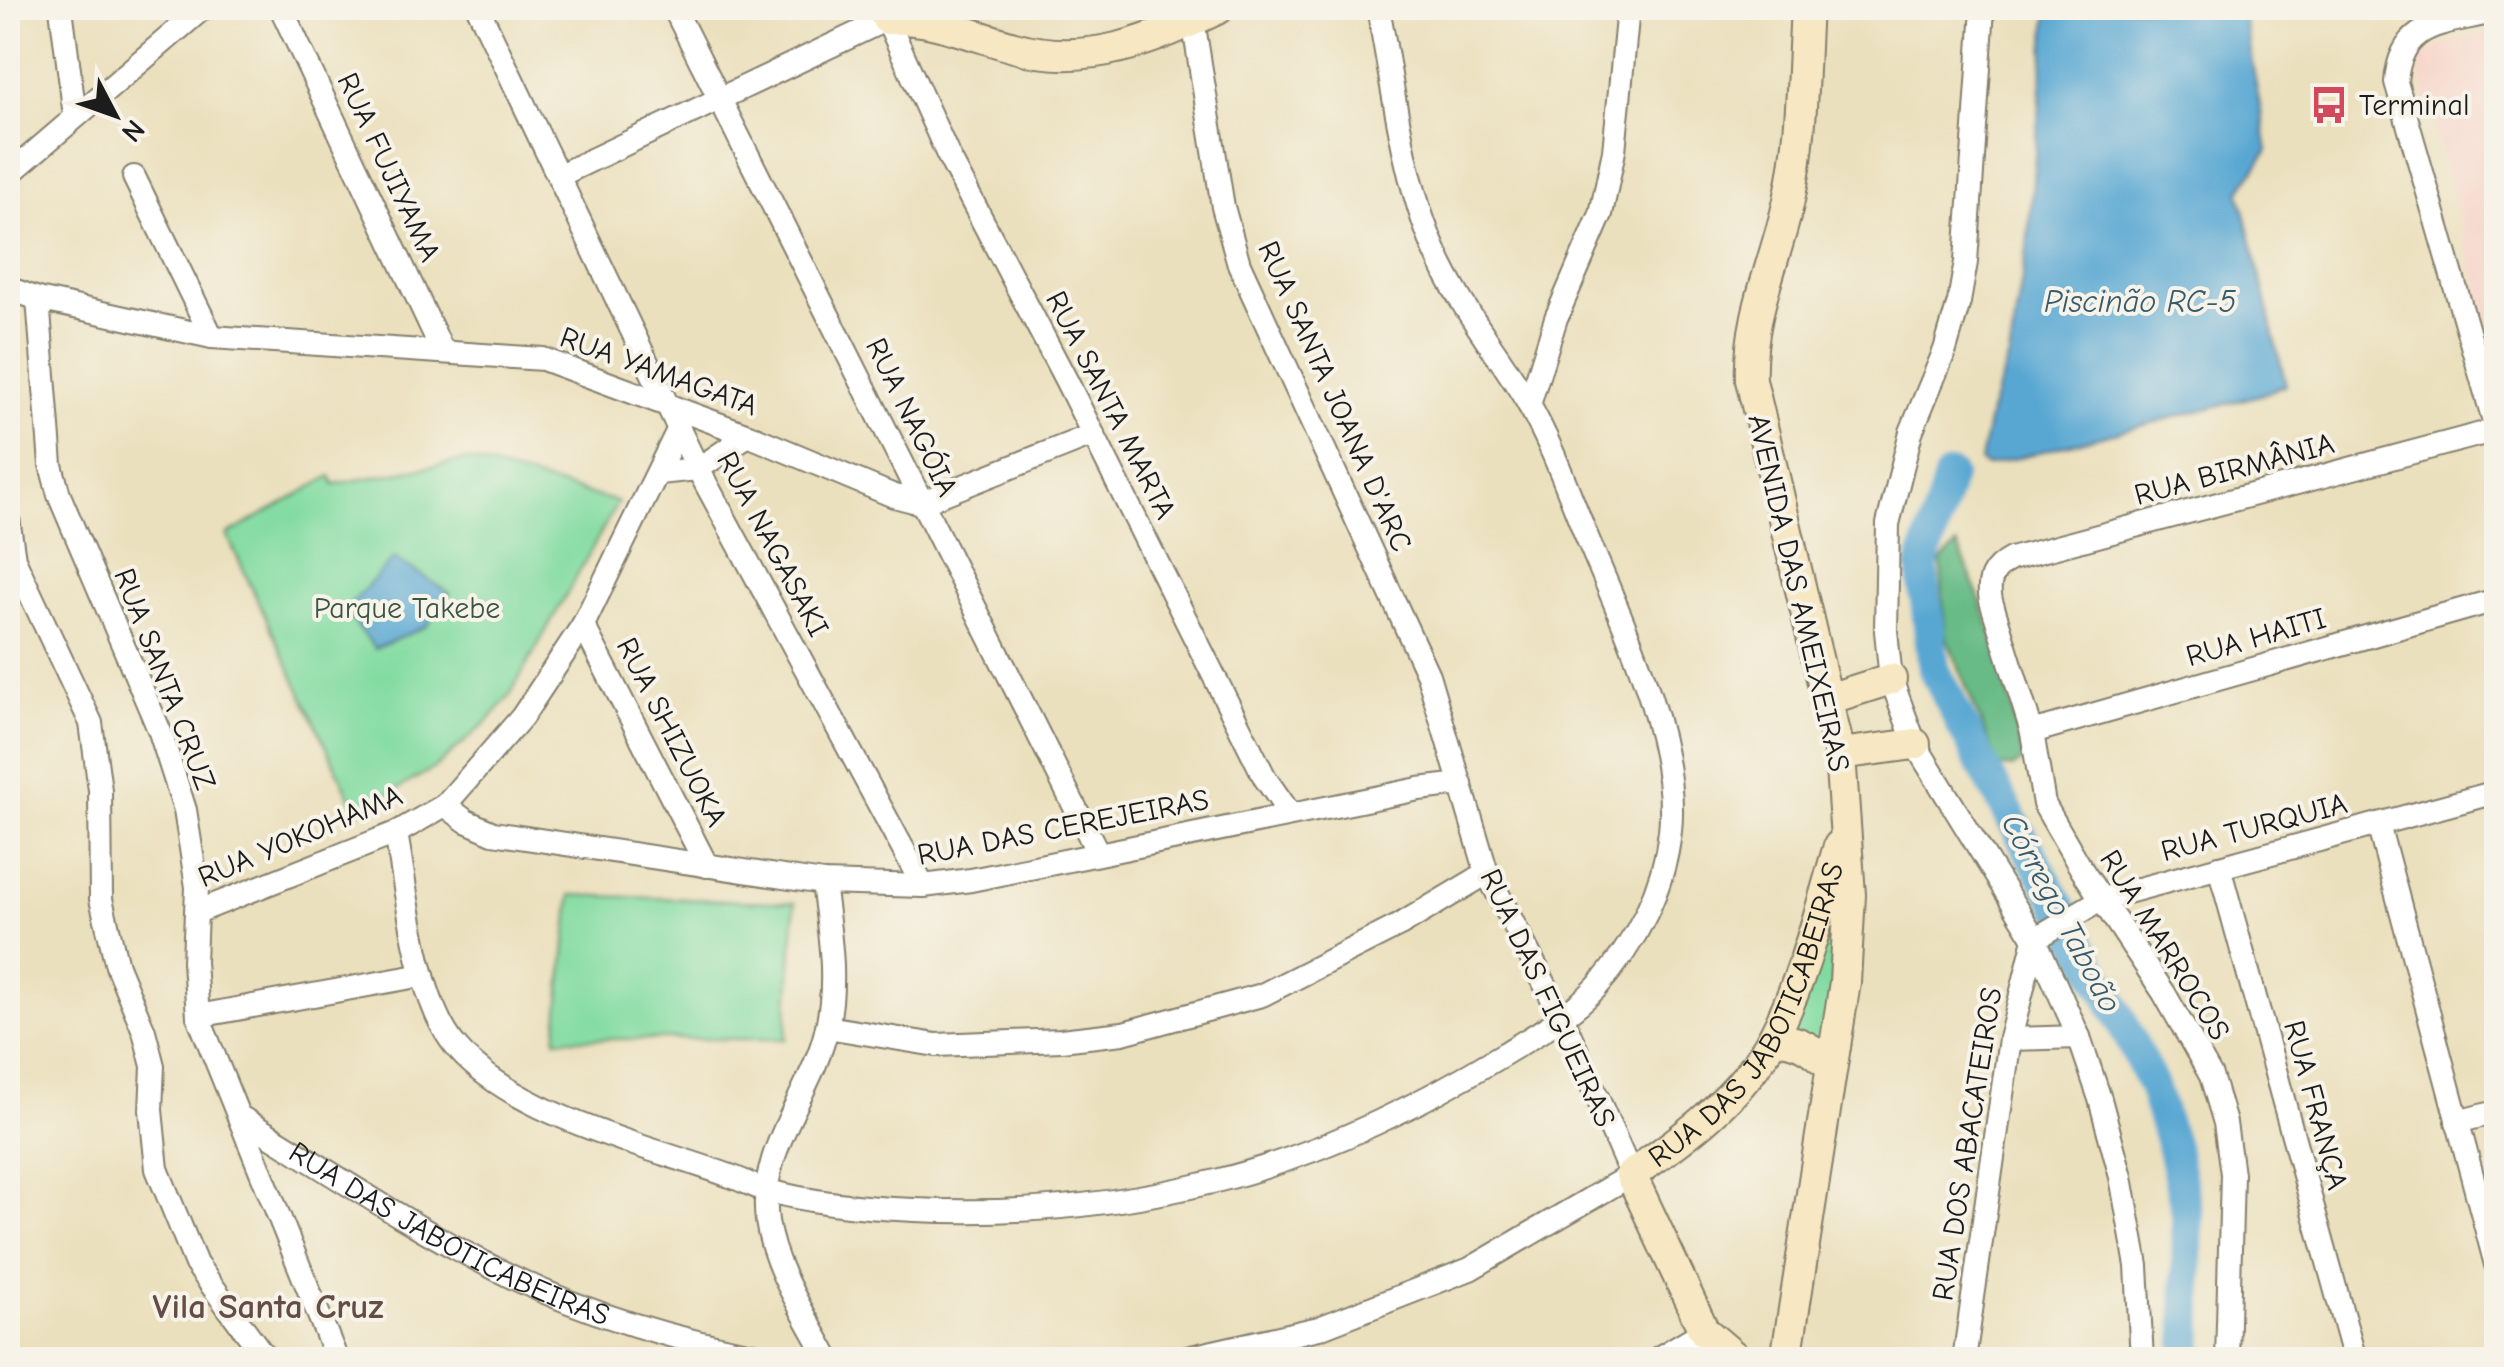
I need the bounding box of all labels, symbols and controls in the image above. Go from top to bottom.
north arrow [65,65,165,165]
street label: RUA FUJIYAMA [330,67,448,267]
bus stop icon: Terminal [2308,84,2350,126]
place label: Terminal [2359,88,2469,123]
text: N [115,113,151,148]
street label: RUA SANTA JOANA D'ARC [1250,236,1419,557]
water label: Piscinão RC-5 [2044,283,2237,320]
street label: RUA SANTA MARTA [1038,286,1183,525]
street label: RUA YAMAGATA [555,320,762,423]
street label: RUA NAGÓIA [858,332,966,502]
street label: AVENIDA DAS AMEIXEIRAS [1740,411,1857,775]
street label: RUA BIRMÂNIA [2130,425,2338,513]
street label: RUA NAGASAKI [709,446,836,643]
street label: RUA SANTA CRUZ [106,564,223,795]
park label: Parque Takebe [314,591,500,626]
street label: RUA HAITI [2182,601,2330,674]
street label: RUA SHIZUOKA [609,632,734,833]
street label: RUA YOKOHAMA [193,778,407,895]
street label: RUA DAS CEREJEIRAS [914,782,1212,873]
street label: RUA TURQUIA [2157,786,2351,869]
water label: Córrego Taboão [1994,808,2129,1019]
street label: RUA MARROCOS [2092,844,2237,1047]
street label: RUA DAS JABOTICABEIRAS [1642,858,1851,1175]
street label: RUA DAS FIGUEIRAS [1472,864,1623,1133]
street label: RUA DOS ABACATEIROS [1925,985,2010,1303]
street label: RUA FRANÇA [2276,1017,2355,1194]
street label: RUA DAS JABOTICABEIRAS [282,1135,614,1333]
district label: Vila Santa Cruz [153,1286,383,1327]

